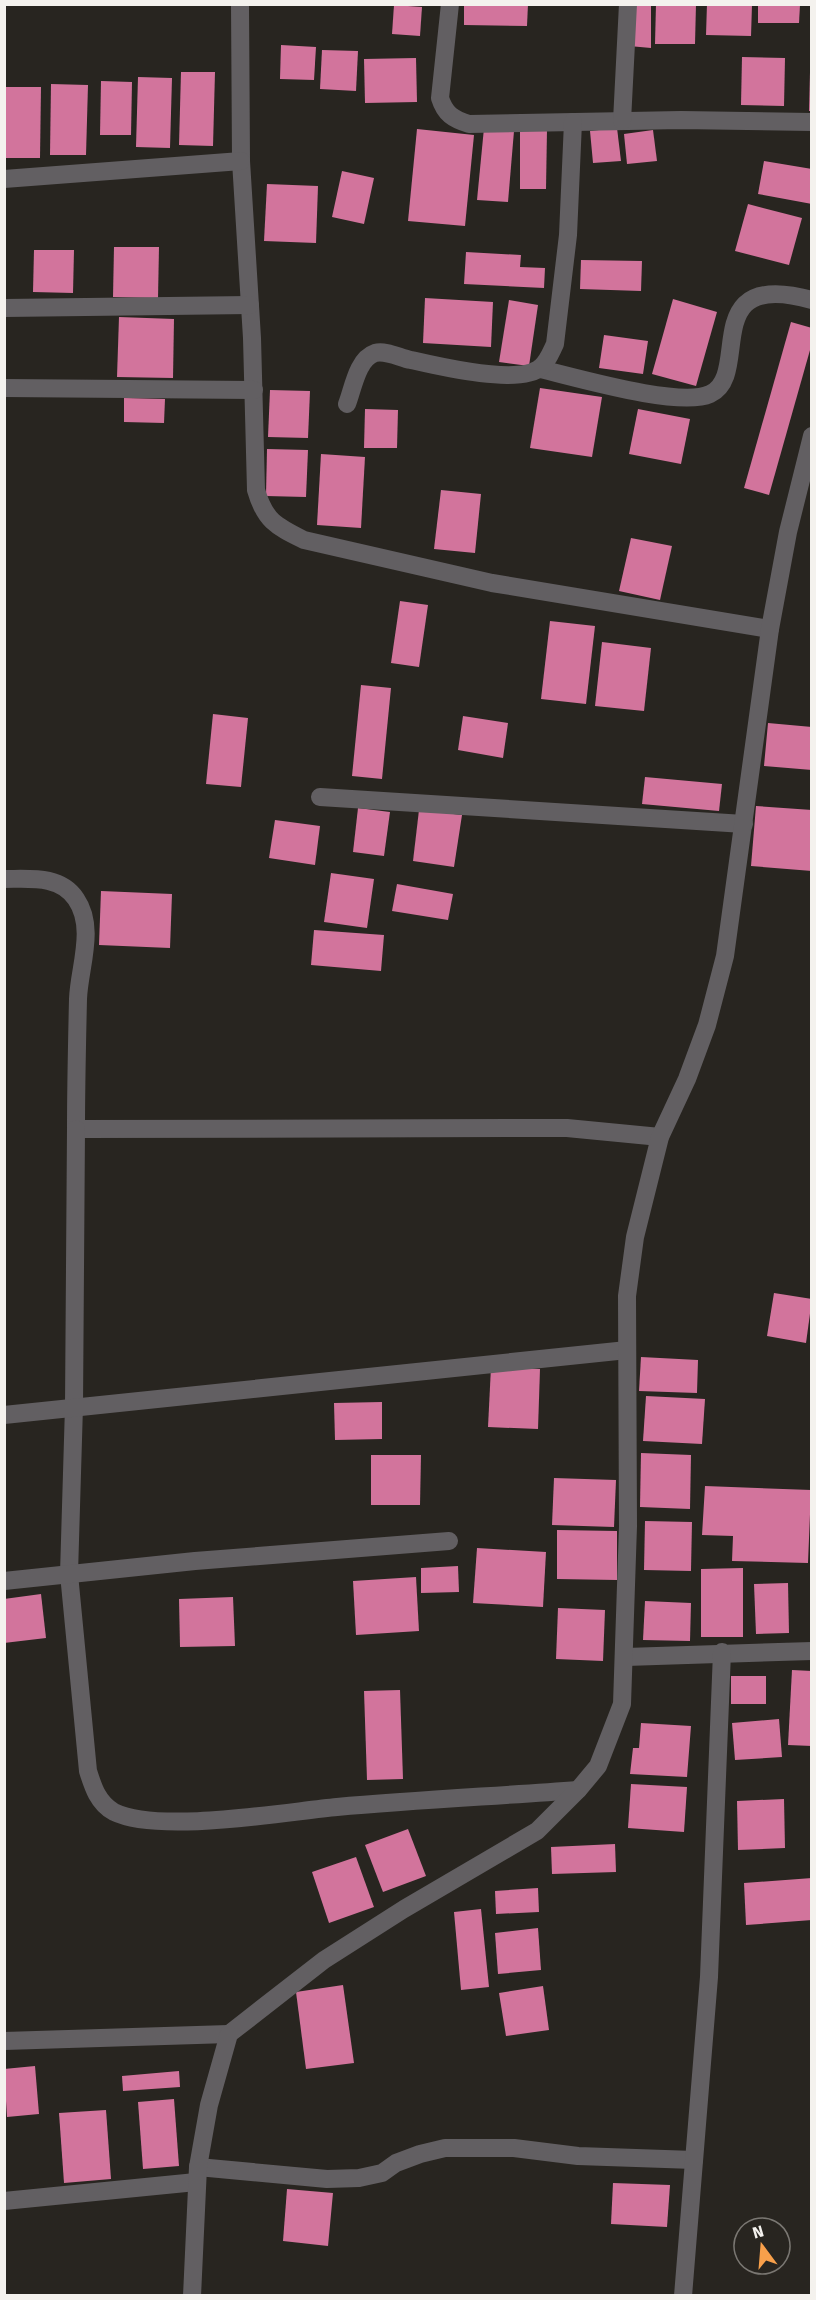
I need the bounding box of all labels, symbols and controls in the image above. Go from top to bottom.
north arrow [732,2216,792,2276]
text: N [750,2221,766,2243]

